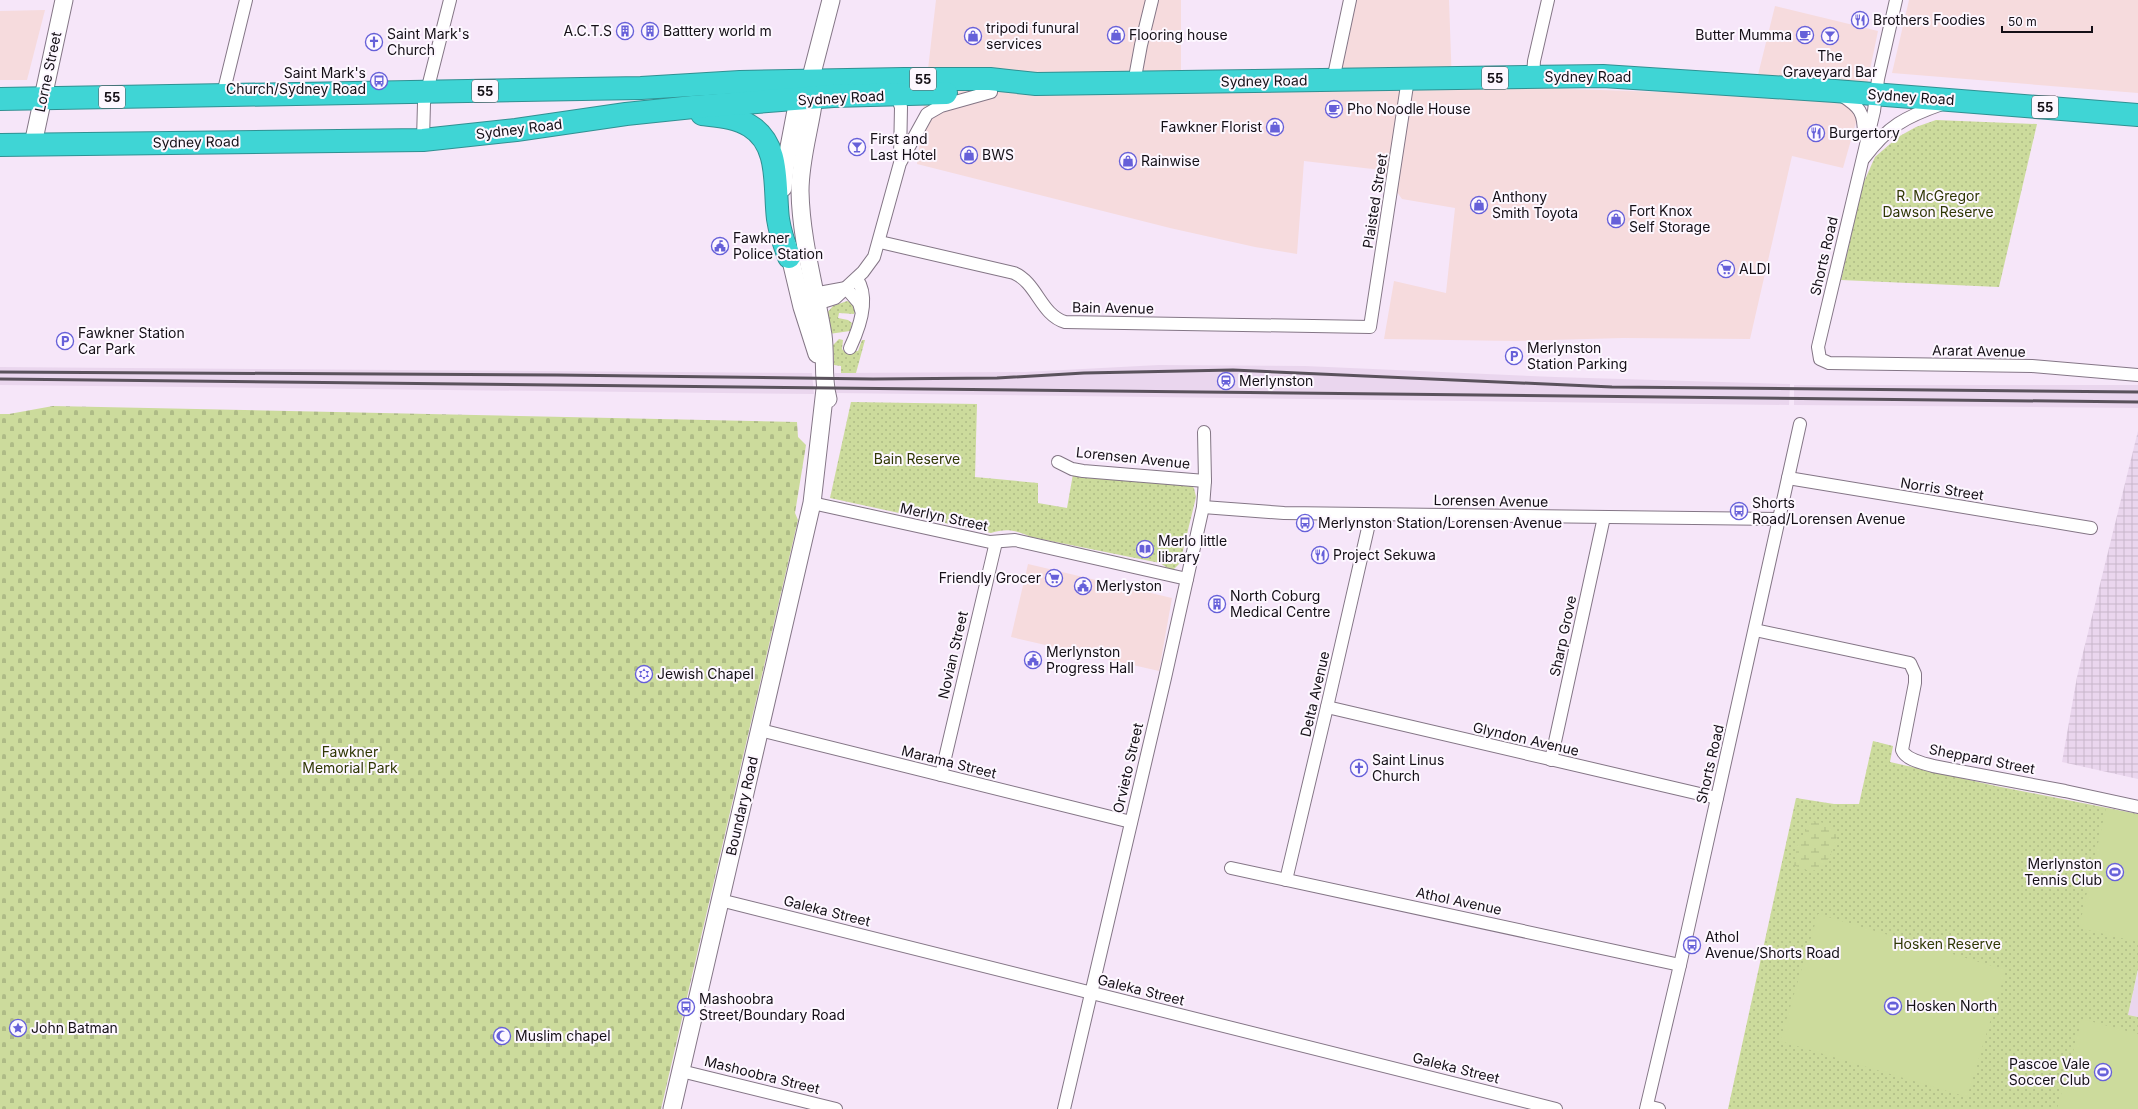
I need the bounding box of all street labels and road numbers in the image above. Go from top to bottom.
street label: Lorne Street [31,30,64,114]
road number: 55 [1482,67,1508,89]
road number: 55 [910,68,936,90]
street label: Sydney Road [1545,68,1631,85]
street label: Sydney Road [1220,71,1308,90]
road number: 55 [472,80,498,102]
street label: Sydney Road [1867,85,1955,108]
road number: 55 [99,86,125,108]
street label: Sydney Road [797,87,885,108]
road number: 55 [2032,96,2058,118]
street label: Sydney Road [475,115,563,142]
street label: Sydney Road [152,132,240,151]
street label: Plaisted Street [1359,152,1390,249]
street label: Shorts Road [1806,215,1841,297]
street label: Bain Avenue [1072,298,1154,317]
street label: Ararat Avenue [1932,341,2026,360]
street label: Lorensen Avenue [1075,443,1191,472]
street label: Norris Street [1899,474,1985,504]
street label: Lorensen Avenue [1434,491,1549,510]
street label: Merlyn Street [899,499,990,534]
street label: Sharp Grove [1546,594,1579,678]
street label: Novian Street [934,609,971,700]
street label: Delta Avenue [1296,649,1333,738]
street label: Glyndon Avenue [1471,718,1581,759]
street label: Orvieto Street [1109,721,1146,815]
street label: Shorts Road [1692,723,1727,805]
street label: Sheppard Street [1928,740,2037,777]
street label: Marama Street [900,742,999,782]
street label: Boundary Road [722,754,761,857]
street label: Athol Avenue [1415,883,1503,918]
street label: Galeka Street [782,892,873,930]
street label: Galeka Street [1096,971,1187,1009]
street label: Galeka Street [1411,1049,1502,1087]
street label: Mashoobra Street [703,1052,822,1097]

